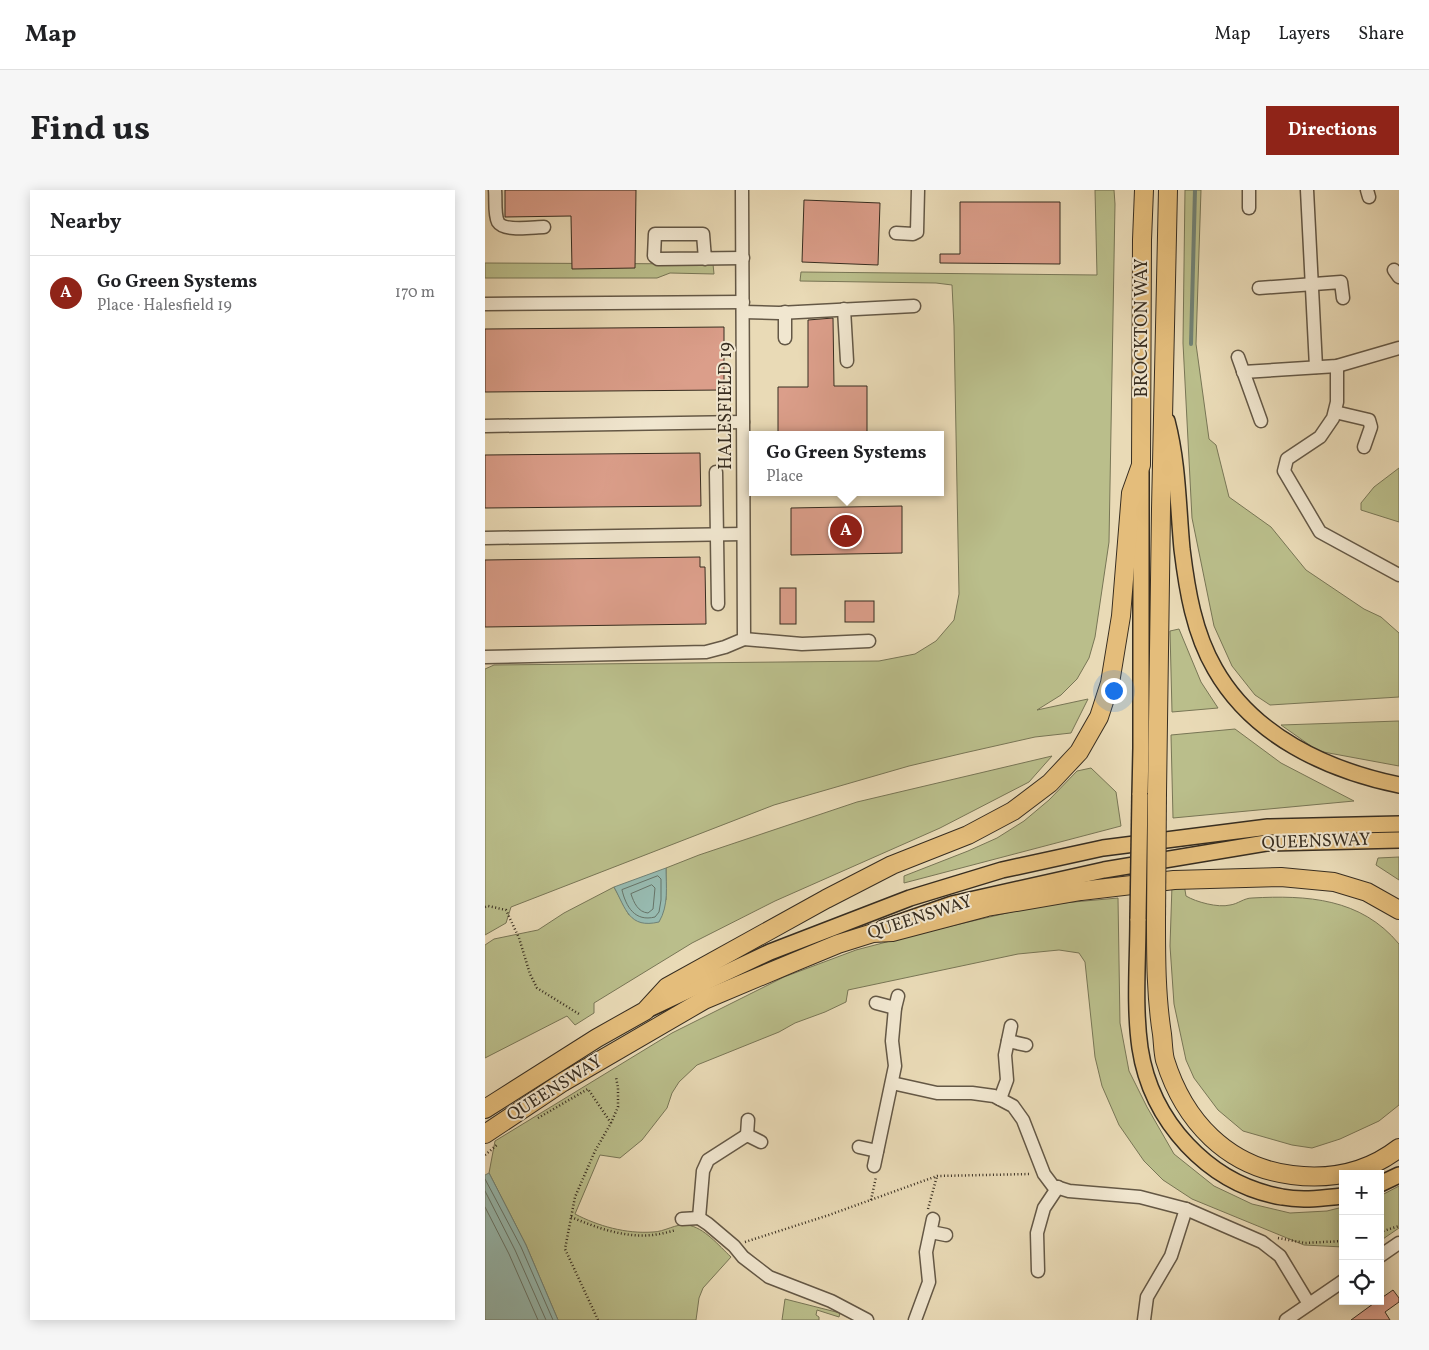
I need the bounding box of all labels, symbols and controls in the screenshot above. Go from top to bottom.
text: Map [25,18,76,52]
text: Map [1214,22,1250,47]
text: Layers [1278,22,1330,47]
text: Share [1358,22,1404,47]
text: Find us [30,106,150,154]
button: Directions [1266,106,1399,155]
text: Nearby [50,208,121,237]
street label: BROCKTON WAY [1130,258,1155,398]
text: Go Green Systems [97,269,257,295]
text: A [60,282,72,304]
text: 170 m [395,282,435,304]
text: Place · Halesfield 19 [97,295,232,317]
street label: HALESFIELD 19 [714,342,739,470]
popup [749,431,944,496]
text: Go Green Systems [766,440,927,466]
text: Place [766,466,803,488]
pin: A [830,512,862,550]
your location [1101,678,1127,704]
street label: QUEENSWAY [1261,828,1371,856]
street label: QUEENSWAY [864,889,976,947]
street label: QUEENSWAY [502,1050,608,1128]
map controls [1339,1170,1384,1305]
button: + [1339,1170,1384,1215]
button: − [1339,1215,1384,1260]
button: locate [1339,1260,1384,1305]

